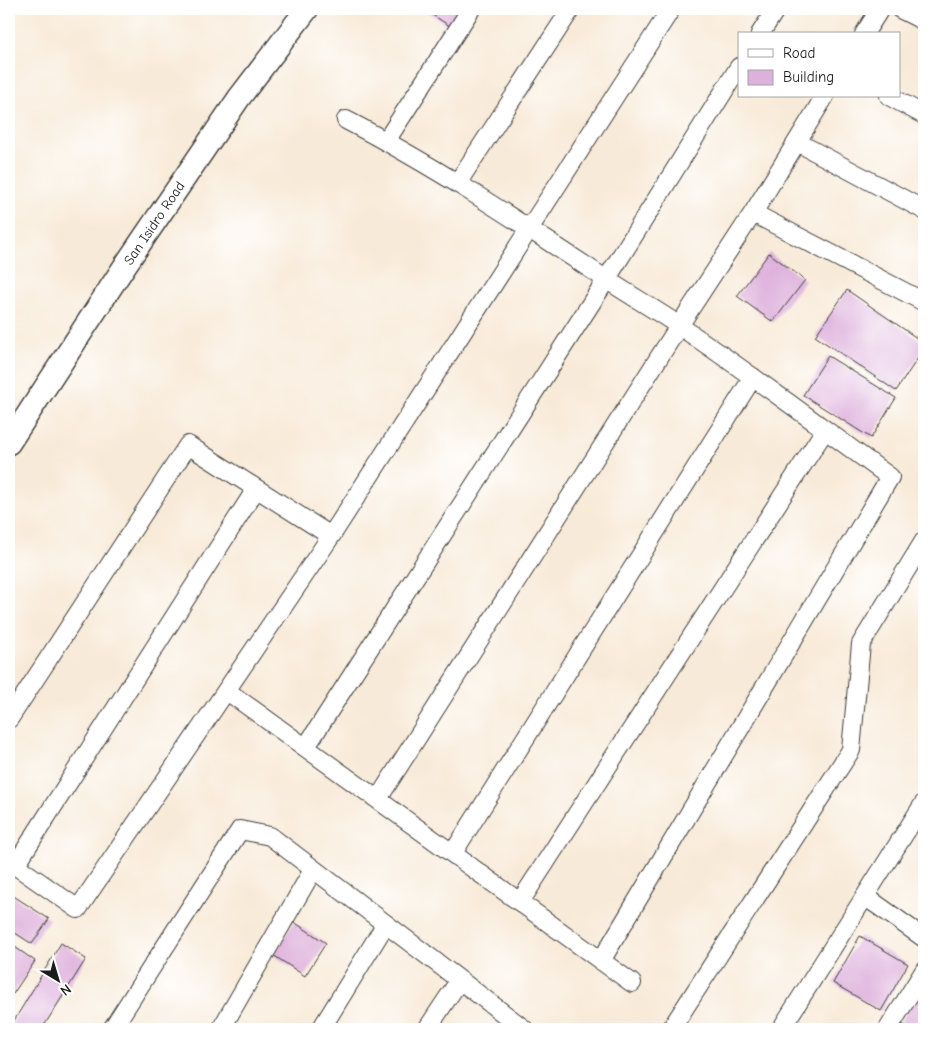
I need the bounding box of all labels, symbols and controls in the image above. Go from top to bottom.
legend [738,32,900,98]
text: Road [783,44,815,62]
text: Building [783,68,834,86]
street label: San Isidro Road [120,178,189,268]
north arrow [32,956,82,1006]
text: N [57,980,75,999]

